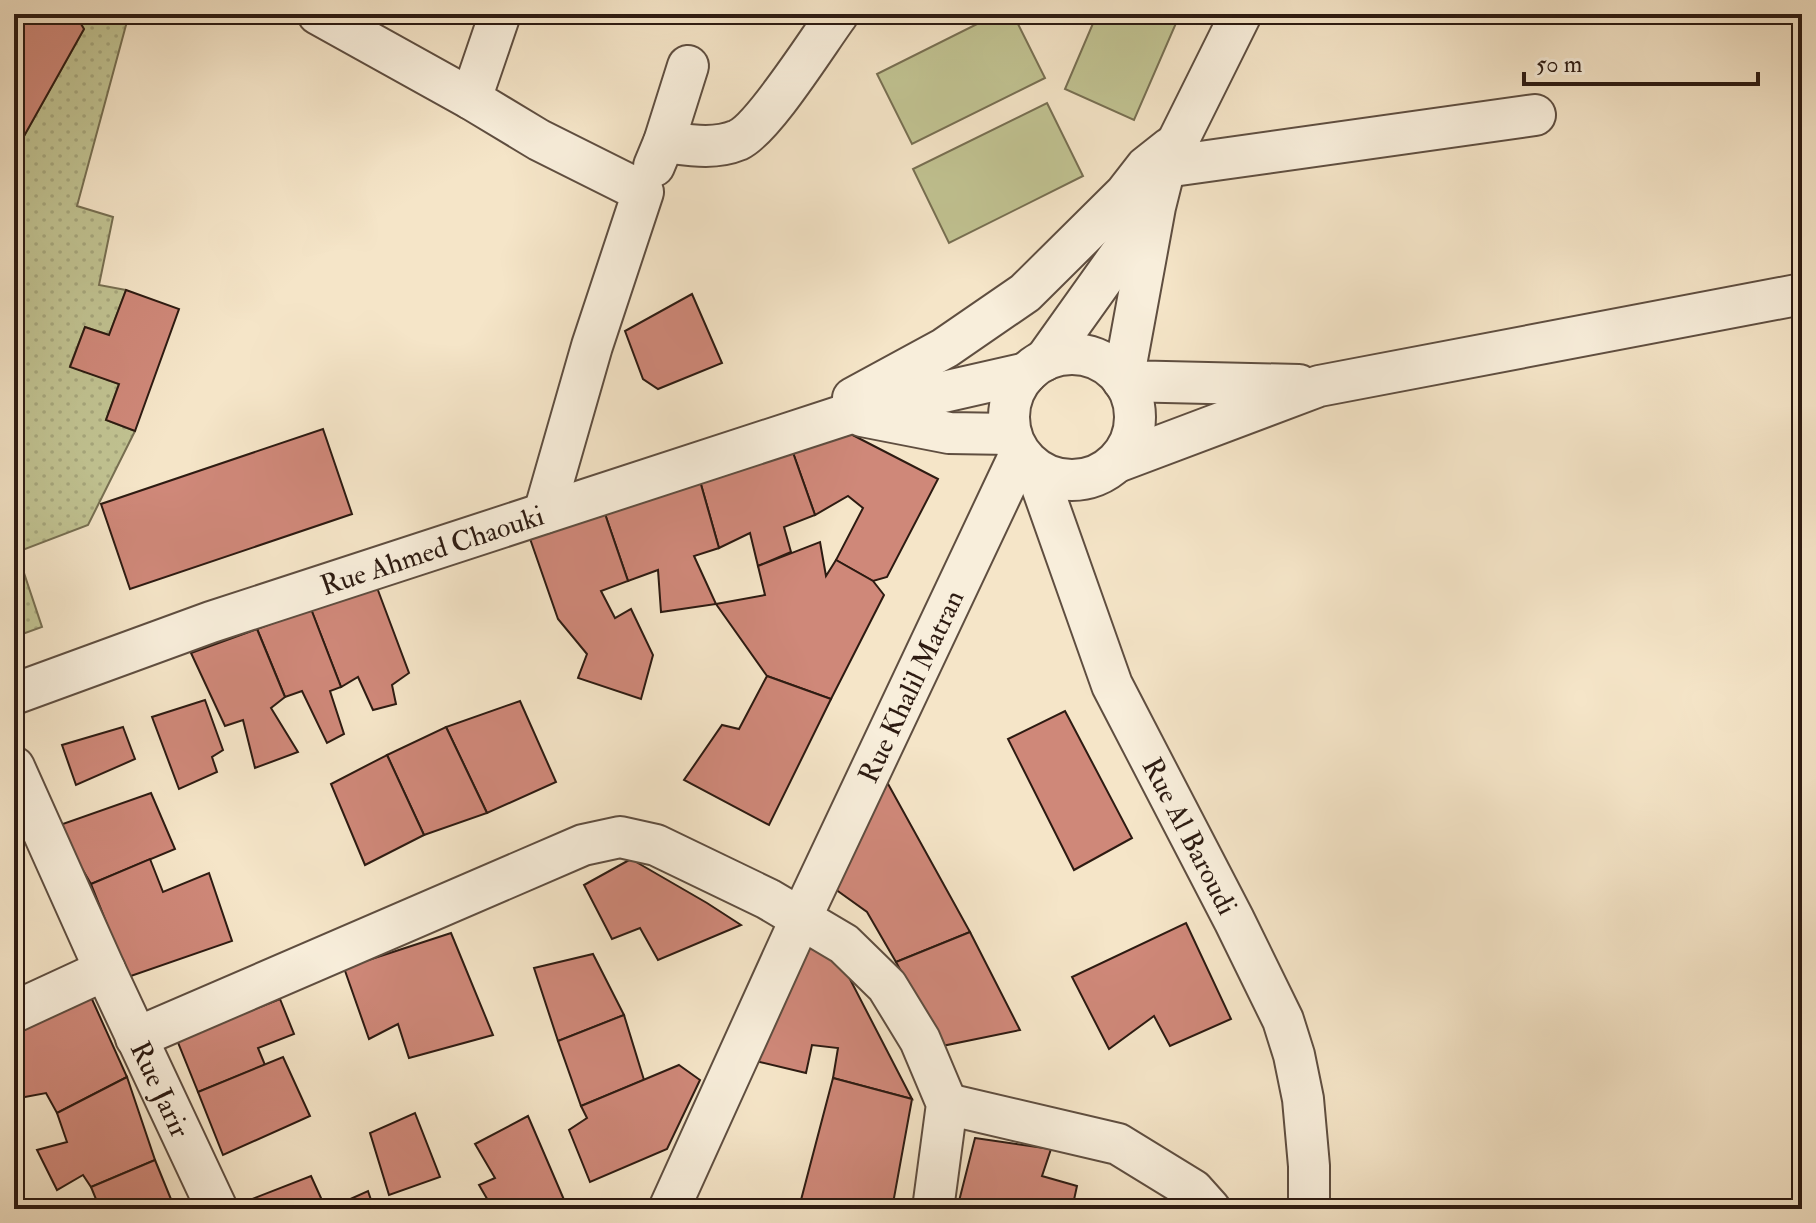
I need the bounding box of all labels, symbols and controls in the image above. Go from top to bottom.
scale bar [1524,36,1758,86]
text: 50 m [1536,49,1583,80]
street label: Rue Ahmed Chaouki [316,499,548,604]
street label: Rue Khalil Matran [851,585,972,789]
street label: Rue Al Baroudi [1134,752,1244,921]
street label: Rue Jarir [122,1036,197,1144]

